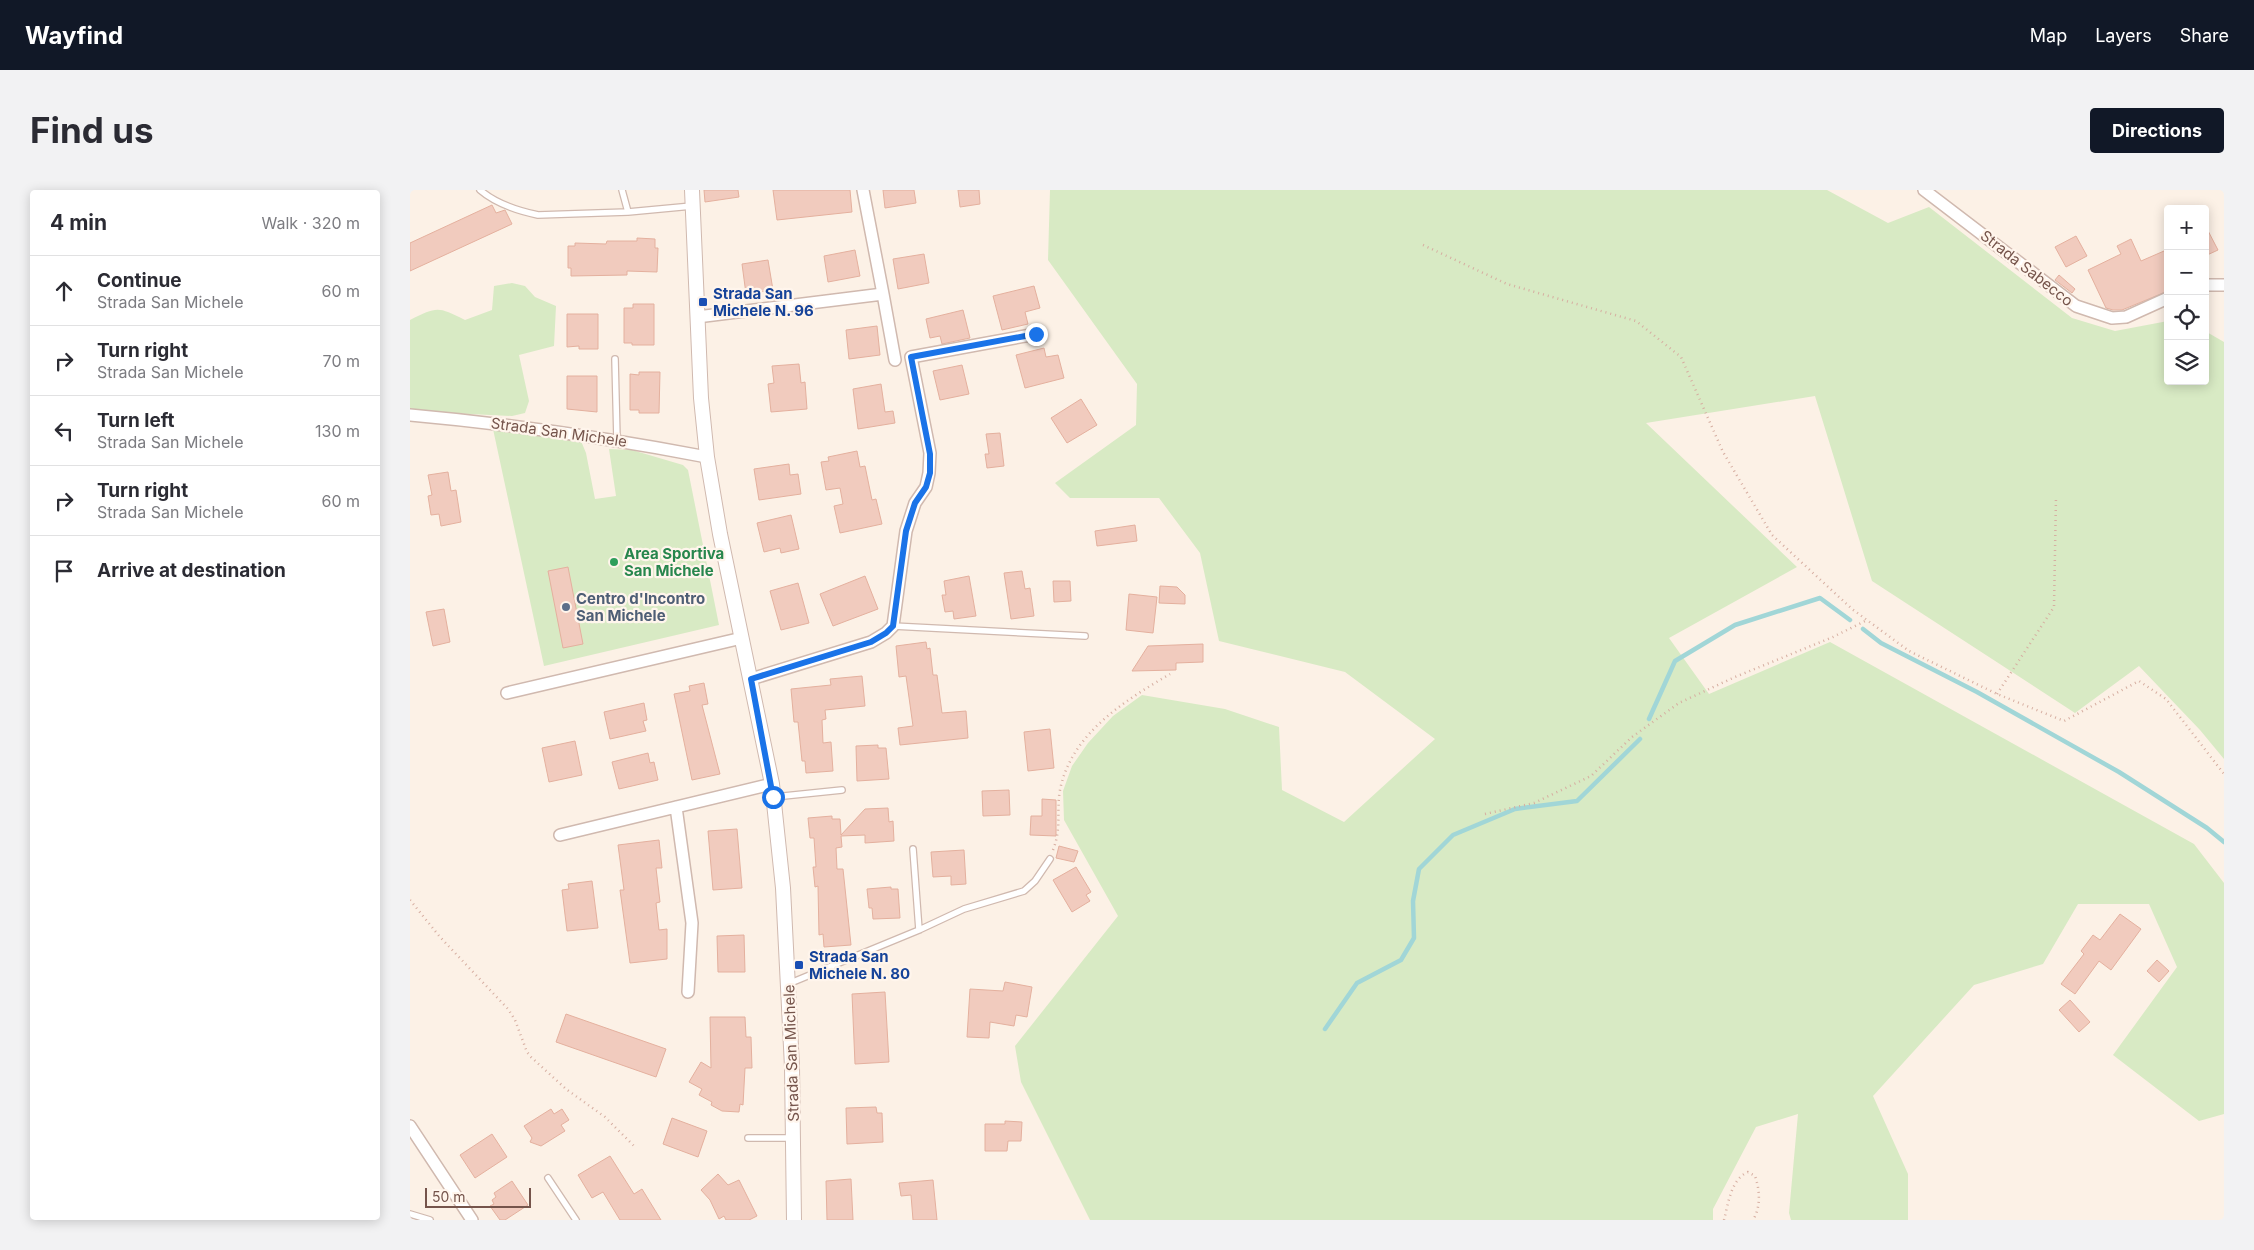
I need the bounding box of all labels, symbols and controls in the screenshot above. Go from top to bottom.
text: Wayfind [25,21,123,50]
text: Map [2030,25,2067,46]
text: Layers [2095,25,2152,46]
text: Share [2180,25,2229,46]
button: Directions [2090,108,2224,153]
text: Find us [30,109,154,151]
map controls [2164,205,2209,385]
button: + [2164,205,2209,250]
text: 4 min [50,210,107,235]
text: Walk · 320 m [262,213,360,233]
street label: Strada Sabecco [1977,226,2077,310]
button: − [2164,250,2209,295]
text: Continue [97,269,182,292]
icon: ahead [50,277,78,305]
text: 60 m [321,281,360,301]
place label: Strada San Michele N. 96 [713,284,814,320]
text: Strada San Michele [97,292,243,312]
button: locate [2164,295,2209,340]
marker: Strada San Michele N. 96 [697,296,709,308]
route end [1025,323,1048,346]
text: Turn right [97,339,188,362]
button: layers [2164,340,2209,385]
icon: right [50,347,78,375]
text: 70 m [323,351,360,371]
text: Strada San Michele [97,362,243,382]
text: Turn left [97,409,175,432]
street label: Strada San Michele [490,413,628,451]
icon: left [50,417,78,445]
text: 130 m [315,421,360,441]
text: Strada San Michele [97,432,243,452]
text: Turn right [97,479,188,502]
icon: right [50,487,78,515]
text: 60 m [321,491,360,511]
text: Strada San Michele [97,502,243,522]
place label: Area Sportiva San Michele [624,544,724,580]
marker: Area Sportiva San Michele [608,556,620,568]
icon: arrive [50,557,78,585]
text: Arrive at destination [97,559,286,582]
place label: Centro d'Incontro San Michele [576,589,705,625]
marker: Centro d'Incontro San Michele [560,601,572,613]
route start [762,786,785,809]
place label: Strada San Michele N. 80 [809,947,910,983]
marker: Strada San Michele N. 80 [793,959,805,971]
street label: Strada San Michele [779,984,803,1122]
scale bar [425,1185,531,1208]
text: 50 m [432,1188,466,1205]

